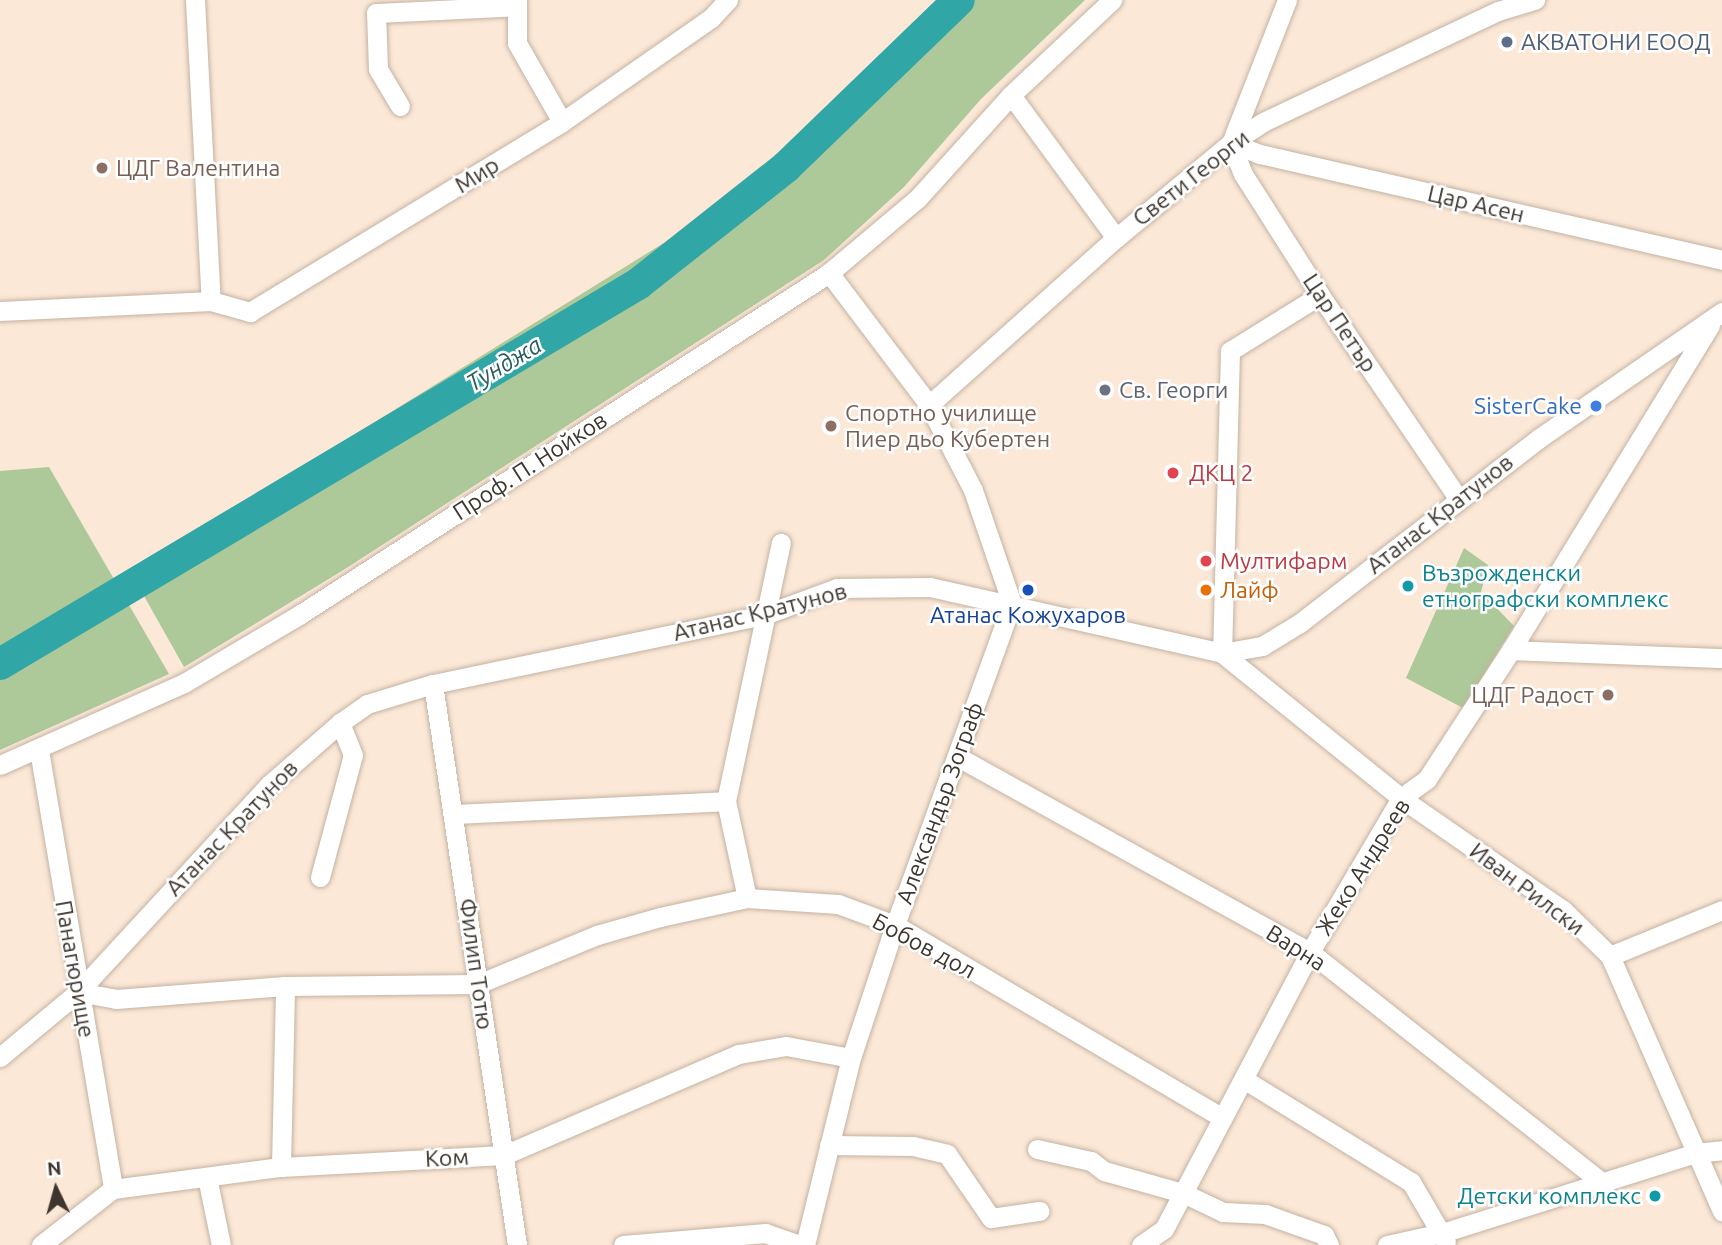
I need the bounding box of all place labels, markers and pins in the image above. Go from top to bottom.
place label: АКВАТОНИ ЕООД [1521,28,1710,56]
marker: АКВАТОНИ ЕООД [1499,34,1515,50]
place label: ЦДГ Валентина [116,154,280,182]
marker: ЦДГ Валентина [94,160,110,176]
place label: Св. Георги [1119,376,1228,404]
marker: Св. Георги [1097,382,1113,398]
place label: SisterCake [1474,392,1582,420]
marker: SisterCake [1588,398,1604,414]
place label: Спортно училище Пиер дьо Кубертен [845,399,1050,453]
marker: Спортно училище Пиер дьо Кубертен [823,418,839,434]
place label: ДКЦ 2 [1189,459,1253,487]
marker: ДКЦ 2 [1163,463,1183,483]
place label: Мултифарм [1220,547,1347,575]
marker: Мултифарм [1198,553,1214,569]
place label: Възрожденски етнографски комплекс [1422,559,1668,613]
place label: Лайф [1220,576,1279,604]
marker: Възрожденски етнографски комплекс [1400,578,1416,594]
marker: Атанас Кожухаров [1020,582,1036,598]
marker: Лайф [1198,582,1214,598]
place label: Атанас Кожухаров [930,601,1126,629]
place label: ЦДГ Радост [1471,681,1594,709]
marker: ЦДГ Радост [1600,687,1616,703]
place label: Детски комплекс [1458,1182,1641,1210]
marker: Детски комплекс [1647,1188,1663,1204]

